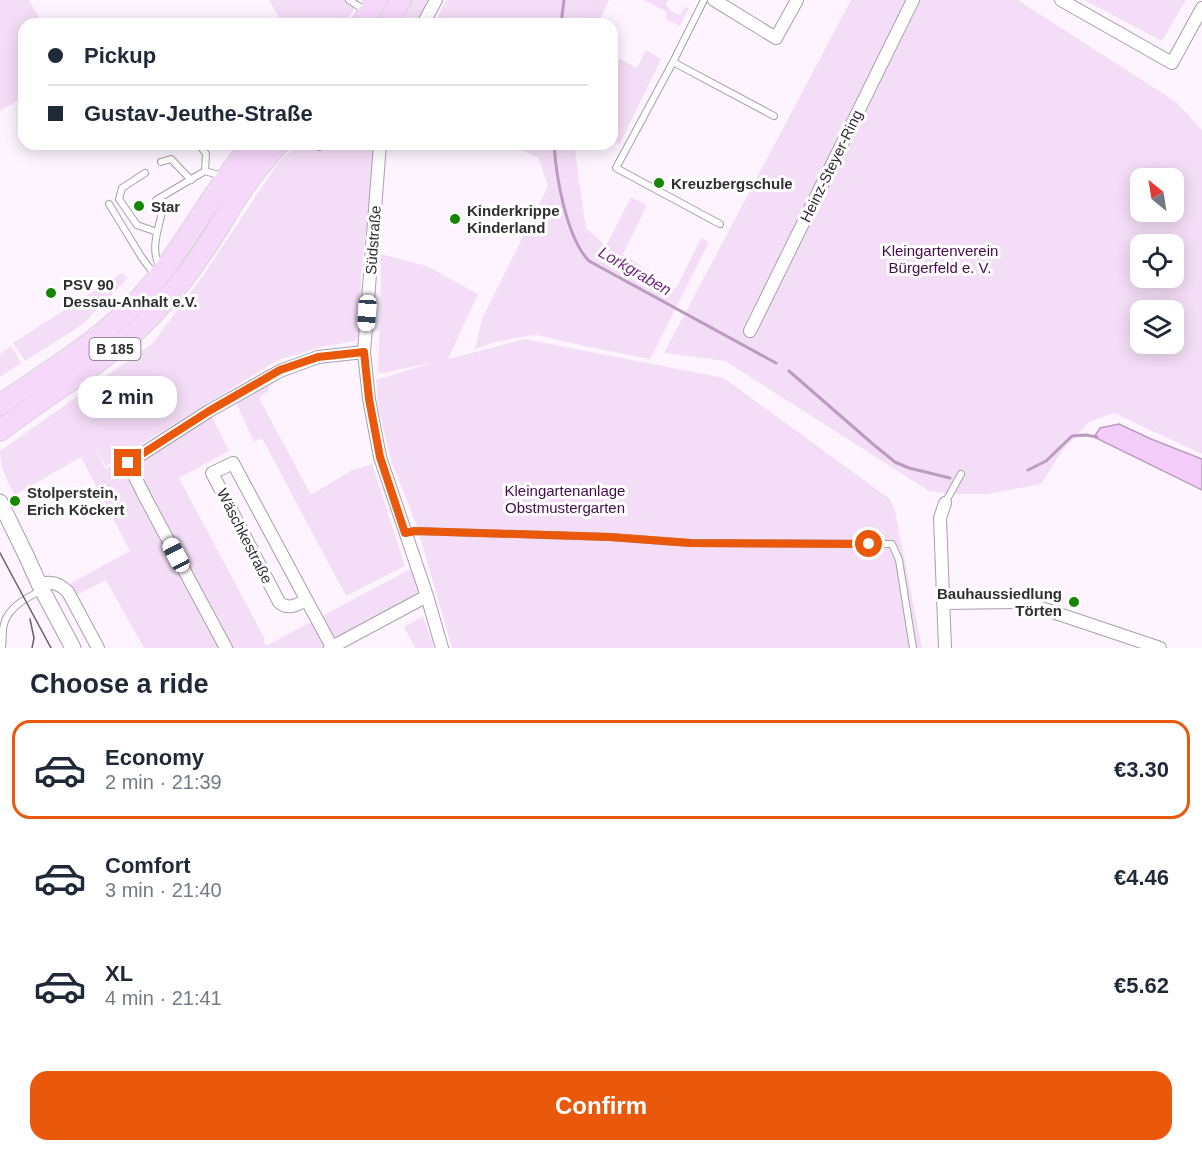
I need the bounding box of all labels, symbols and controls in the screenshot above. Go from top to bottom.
text: Pickup [84,43,156,68]
text: Gustav-Jeuthe-Straße [84,101,313,126]
street label: Heinz-Steyer-Ring [796,107,866,225]
north arrow [1130,168,1184,222]
map controls [1130,168,1184,354]
place label: Kreuzbergschule [671,175,793,192]
marker: Kreuzbergschule [652,176,666,190]
place label: Star [151,198,180,215]
marker: Star [132,199,146,213]
place label: Kinderkrippe Kinderland [467,202,560,236]
street label: Südstraße [362,205,384,275]
marker: Kinderkrippe Kinderland [448,212,462,226]
button: locate [1130,234,1184,288]
park label: Kleingartenverein Bürgerfeld e. V. [882,242,998,276]
water label: Lorkgraben [596,243,674,299]
place label: PSV 90 Dessau-Anhalt e.V. [63,276,198,310]
marker: PSV 90 Dessau-Anhalt e.V. [44,286,58,300]
car [357,294,377,332]
button: layers [1130,300,1184,354]
road number: B 185 [90,338,140,360]
callout: 2 min [78,376,178,418]
text: 2 min [101,386,154,408]
route end [114,449,141,476]
park label: Kleingartenanlage Obstmustergarten [505,482,625,516]
place label: Stolperstein, Erich Köckert [27,484,125,518]
street label: Wäschkestraße [214,486,276,586]
marker: Stolperstein, Erich Köckert [8,494,22,508]
route start [855,530,882,557]
car [160,535,192,575]
place label: Bauhaussiedlung Törten [937,585,1062,619]
marker: Bauhaussiedlung Törten [1067,595,1081,609]
text: Choose a ride [30,669,209,699]
icon: car [33,743,87,797]
text: Economy [105,745,204,770]
text: €3.30 [1114,757,1169,782]
text: 2 min · 21:39 [105,771,222,793]
icon: car [33,851,87,905]
text: Comfort [105,853,191,878]
text: €4.46 [1114,865,1169,890]
text: 3 min · 21:40 [105,879,222,901]
icon: car [33,959,87,1013]
text: XL [105,961,133,986]
text: €5.62 [1114,973,1169,998]
text: 4 min · 21:41 [105,987,222,1009]
button: Confirm [30,1071,1172,1140]

